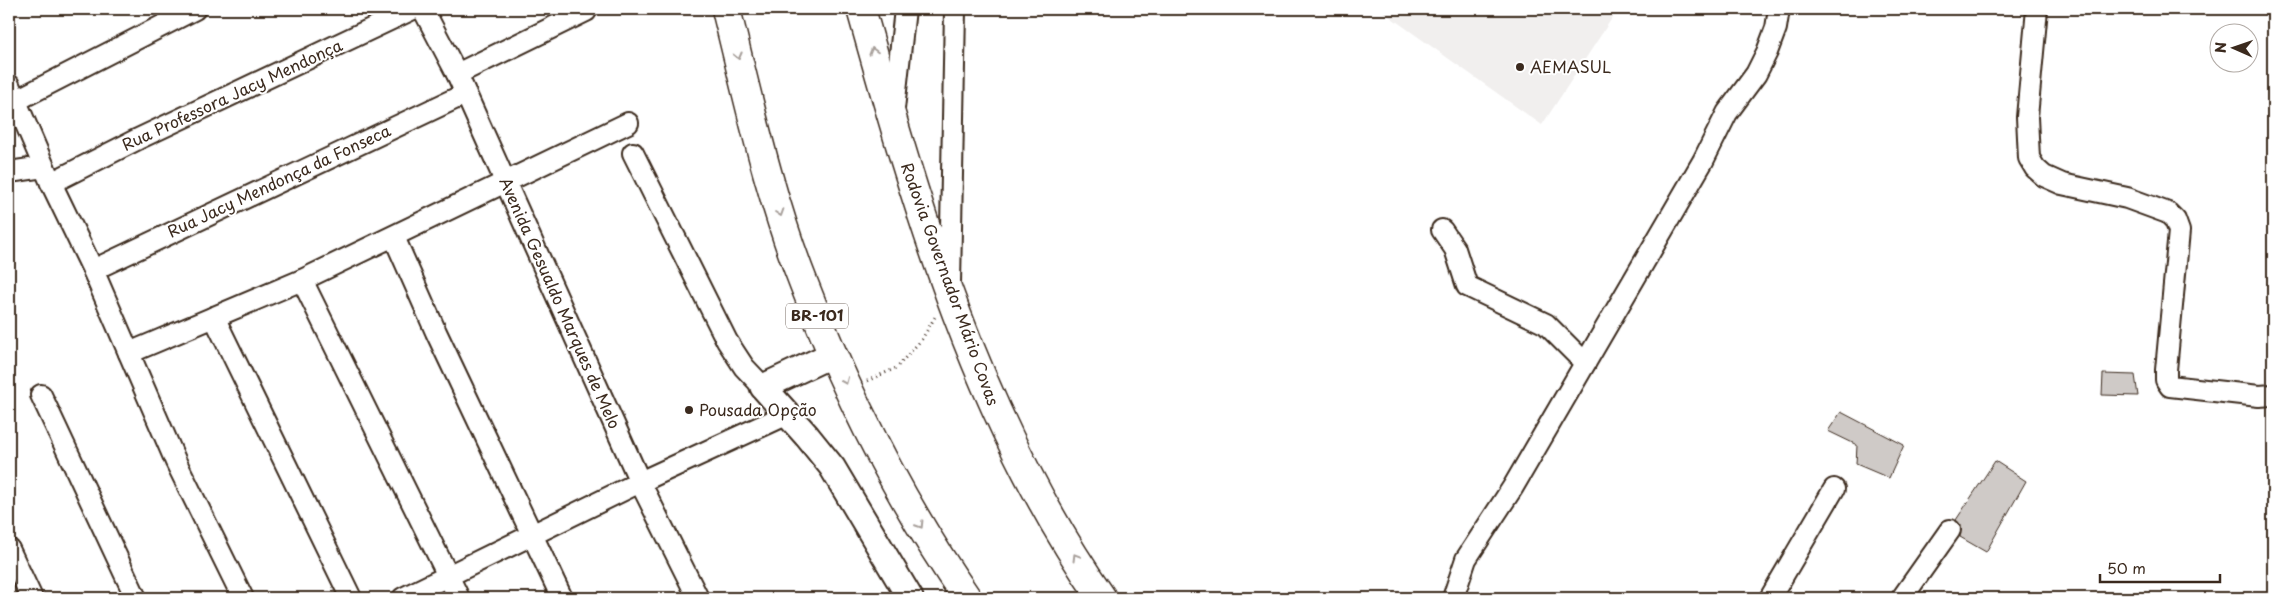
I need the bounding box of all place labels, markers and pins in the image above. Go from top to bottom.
place label: AEMASUL [1530,54,1611,78]
marker: AEMASUL [1514,61,1526,73]
place label: Pousada Opção [699,397,817,421]
marker: Pousada Opção [683,404,695,416]

